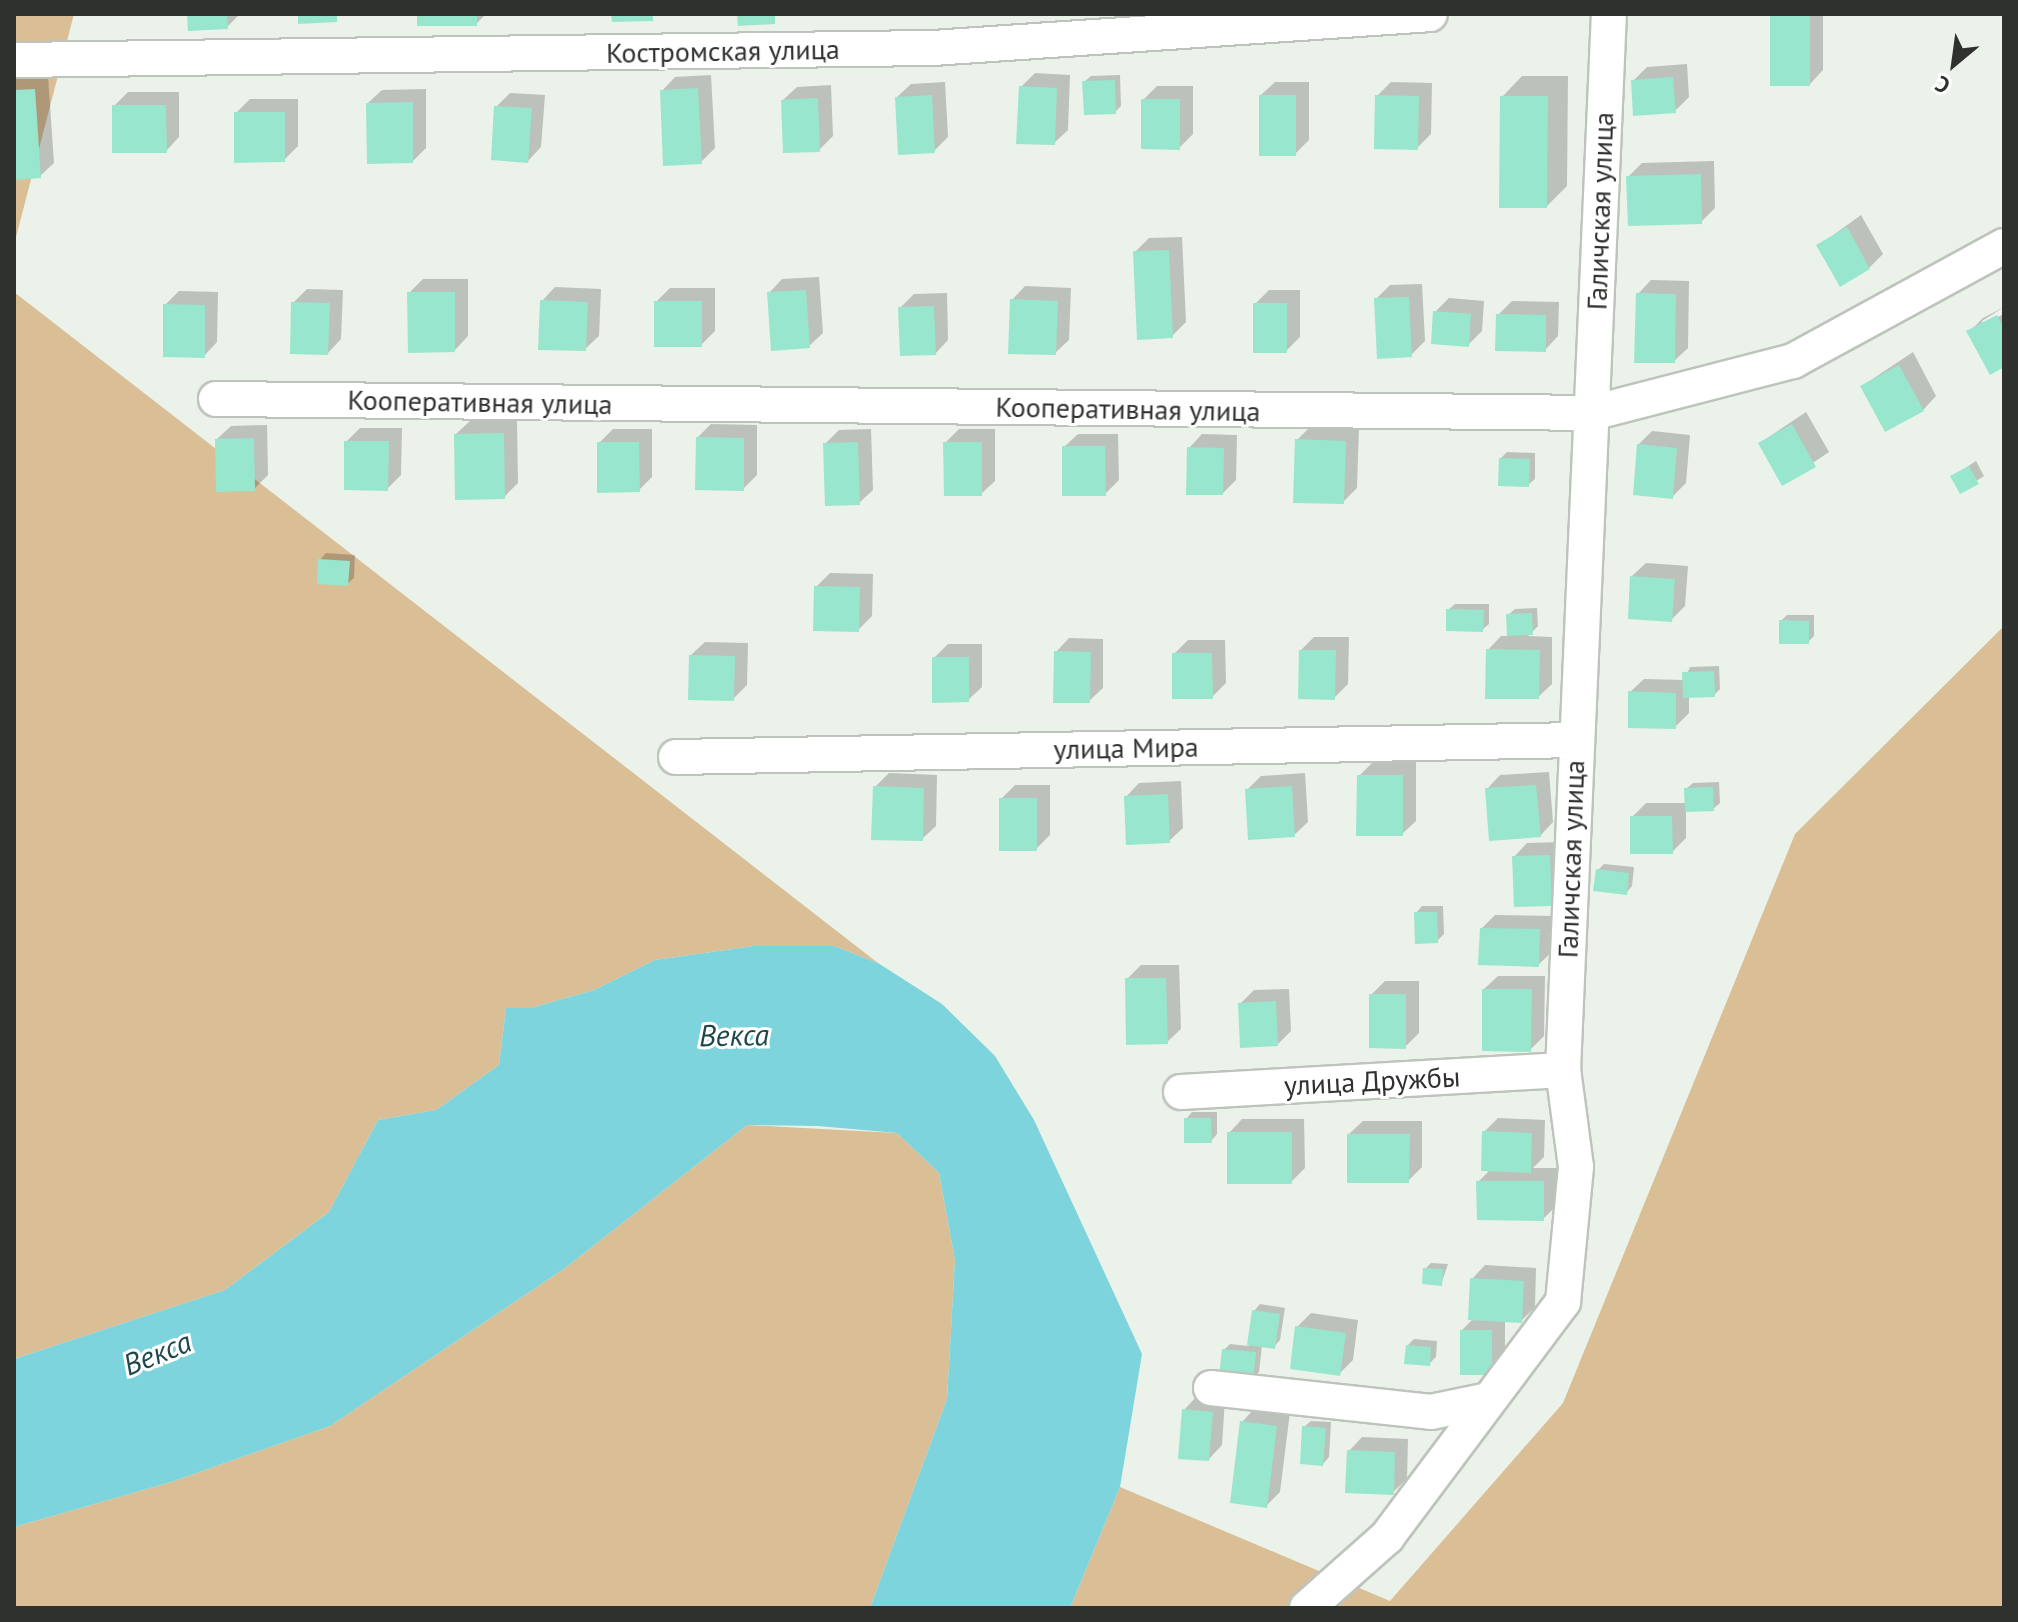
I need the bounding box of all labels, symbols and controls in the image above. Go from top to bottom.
north arrow [1914,24,1994,104]
street label: Костромская улица [606,32,840,70]
text: С [1930,70,1955,100]
street label: Галичская улица [1580,111,1620,311]
street label: Кооперативная улица [347,383,613,421]
street label: Кооперативная улица [995,390,1261,428]
street label: улица Мира [1053,730,1199,766]
street label: Галичская улица [1551,759,1591,959]
water label: Векса [699,1016,769,1054]
street label: улица Дружбы [1283,1060,1461,1102]
water label: Векса [118,1323,196,1383]

